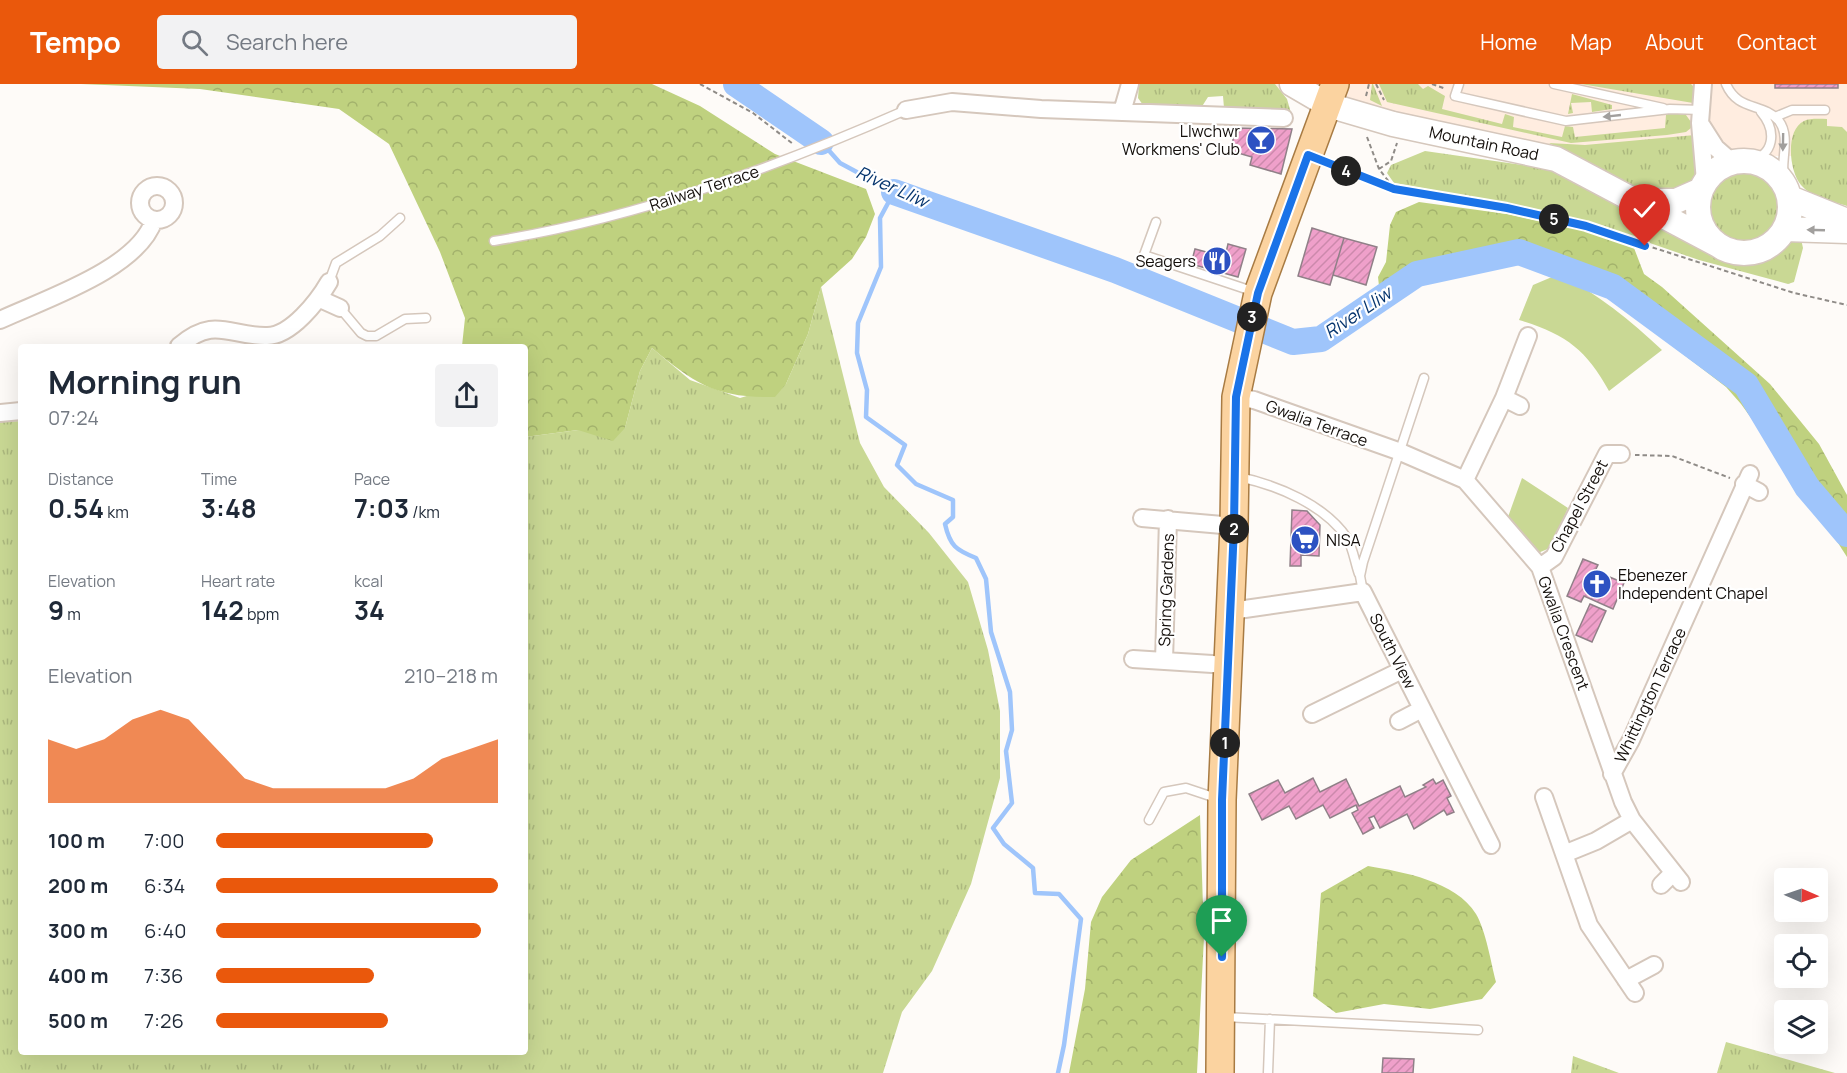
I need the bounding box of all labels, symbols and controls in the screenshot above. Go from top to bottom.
search box [157,15,577,69]
text: Tempo [30,23,121,61]
icon: search [178,26,211,59]
text: Search here [226,27,348,57]
text: Home [1480,28,1537,56]
text: Map [1570,28,1612,56]
text: About [1645,28,1704,56]
text: Contact [1737,28,1817,56]
one-way arrow [1602,111,1621,121]
place label: Llwchwr Workmens' Club [1122,120,1240,160]
street label: Mountain Road [1427,121,1541,165]
bar icon: Llwchwr Workmens' Club [1245,124,1277,156]
one-way arrow [1779,132,1788,151]
pin: 4 [1331,156,1361,186]
street label: Railway Terrace [646,160,762,216]
water label: River Lliw [853,160,934,213]
text: 4 [1341,160,1351,182]
pin [1619,184,1670,246]
icon: check [1628,193,1661,226]
pin: 5 [1539,204,1569,234]
text: 5 [1549,208,1559,230]
one-way arrow [1806,226,1825,235]
restaurant icon: Seagers [1201,245,1233,277]
place label: Seagers [1135,250,1196,272]
water label: River Lliw [1319,280,1398,343]
pin: 3 [1237,302,1267,332]
text: 3 [1247,306,1257,328]
text: Morning run [48,359,242,404]
button: share [435,364,498,427]
street label: Gwalia Terrace [1263,394,1371,452]
text: 07:24 [48,404,99,431]
street label: Chapel Street [1545,456,1613,556]
text: Distance [48,468,114,490]
text: Time [201,468,237,490]
text: Pace [354,468,390,490]
text: 0.54 [48,490,104,526]
text: 3:48 [201,490,257,526]
text: 7:03 [354,490,409,526]
text: km [104,501,129,523]
text: /km [409,501,440,523]
pin: 2 [1219,514,1249,544]
text: 2 [1229,518,1239,540]
supermarket icon: NISA [1289,524,1321,556]
place label: NISA [1326,529,1361,551]
street label: Spring Gardens [1153,533,1179,647]
place label: Ebenezer Independent Chapel [1618,564,1768,604]
church icon: Ebenezer Independent Chapel [1581,568,1613,600]
text: Elevation [48,570,116,592]
text: Heart rate [201,570,275,592]
text: kcal [354,570,383,592]
street label: Gwalia Crescent [1533,573,1595,693]
text: 9 [48,592,64,628]
text: 142 [201,592,244,628]
text: 34 [354,592,385,628]
text: m [64,603,81,625]
text: bpm [244,603,279,625]
street label: South View [1365,609,1421,693]
street label: Whittington Terrace [1609,624,1691,766]
text: Elevation [48,662,132,689]
text: 210–218 m [404,662,498,689]
pin: 1 [1210,728,1240,758]
text: 1 [1221,732,1229,754]
text: 100 m [48,827,105,854]
text: 7:00 [144,827,184,854]
north arrow [1774,868,1828,922]
map controls [1774,868,1828,1054]
text: 200 m [48,872,108,899]
text: 6:34 [144,872,185,899]
pin [1196,895,1247,957]
icon: arrive [1205,904,1238,937]
text: 300 m [48,917,108,944]
text: 6:40 [144,917,186,944]
button: locate [1774,934,1828,988]
text: 400 m [48,962,108,989]
text: 7:36 [144,962,184,989]
button: layers [1774,1000,1828,1054]
text: 500 m [48,1007,108,1034]
text: 7:26 [144,1007,184,1034]

